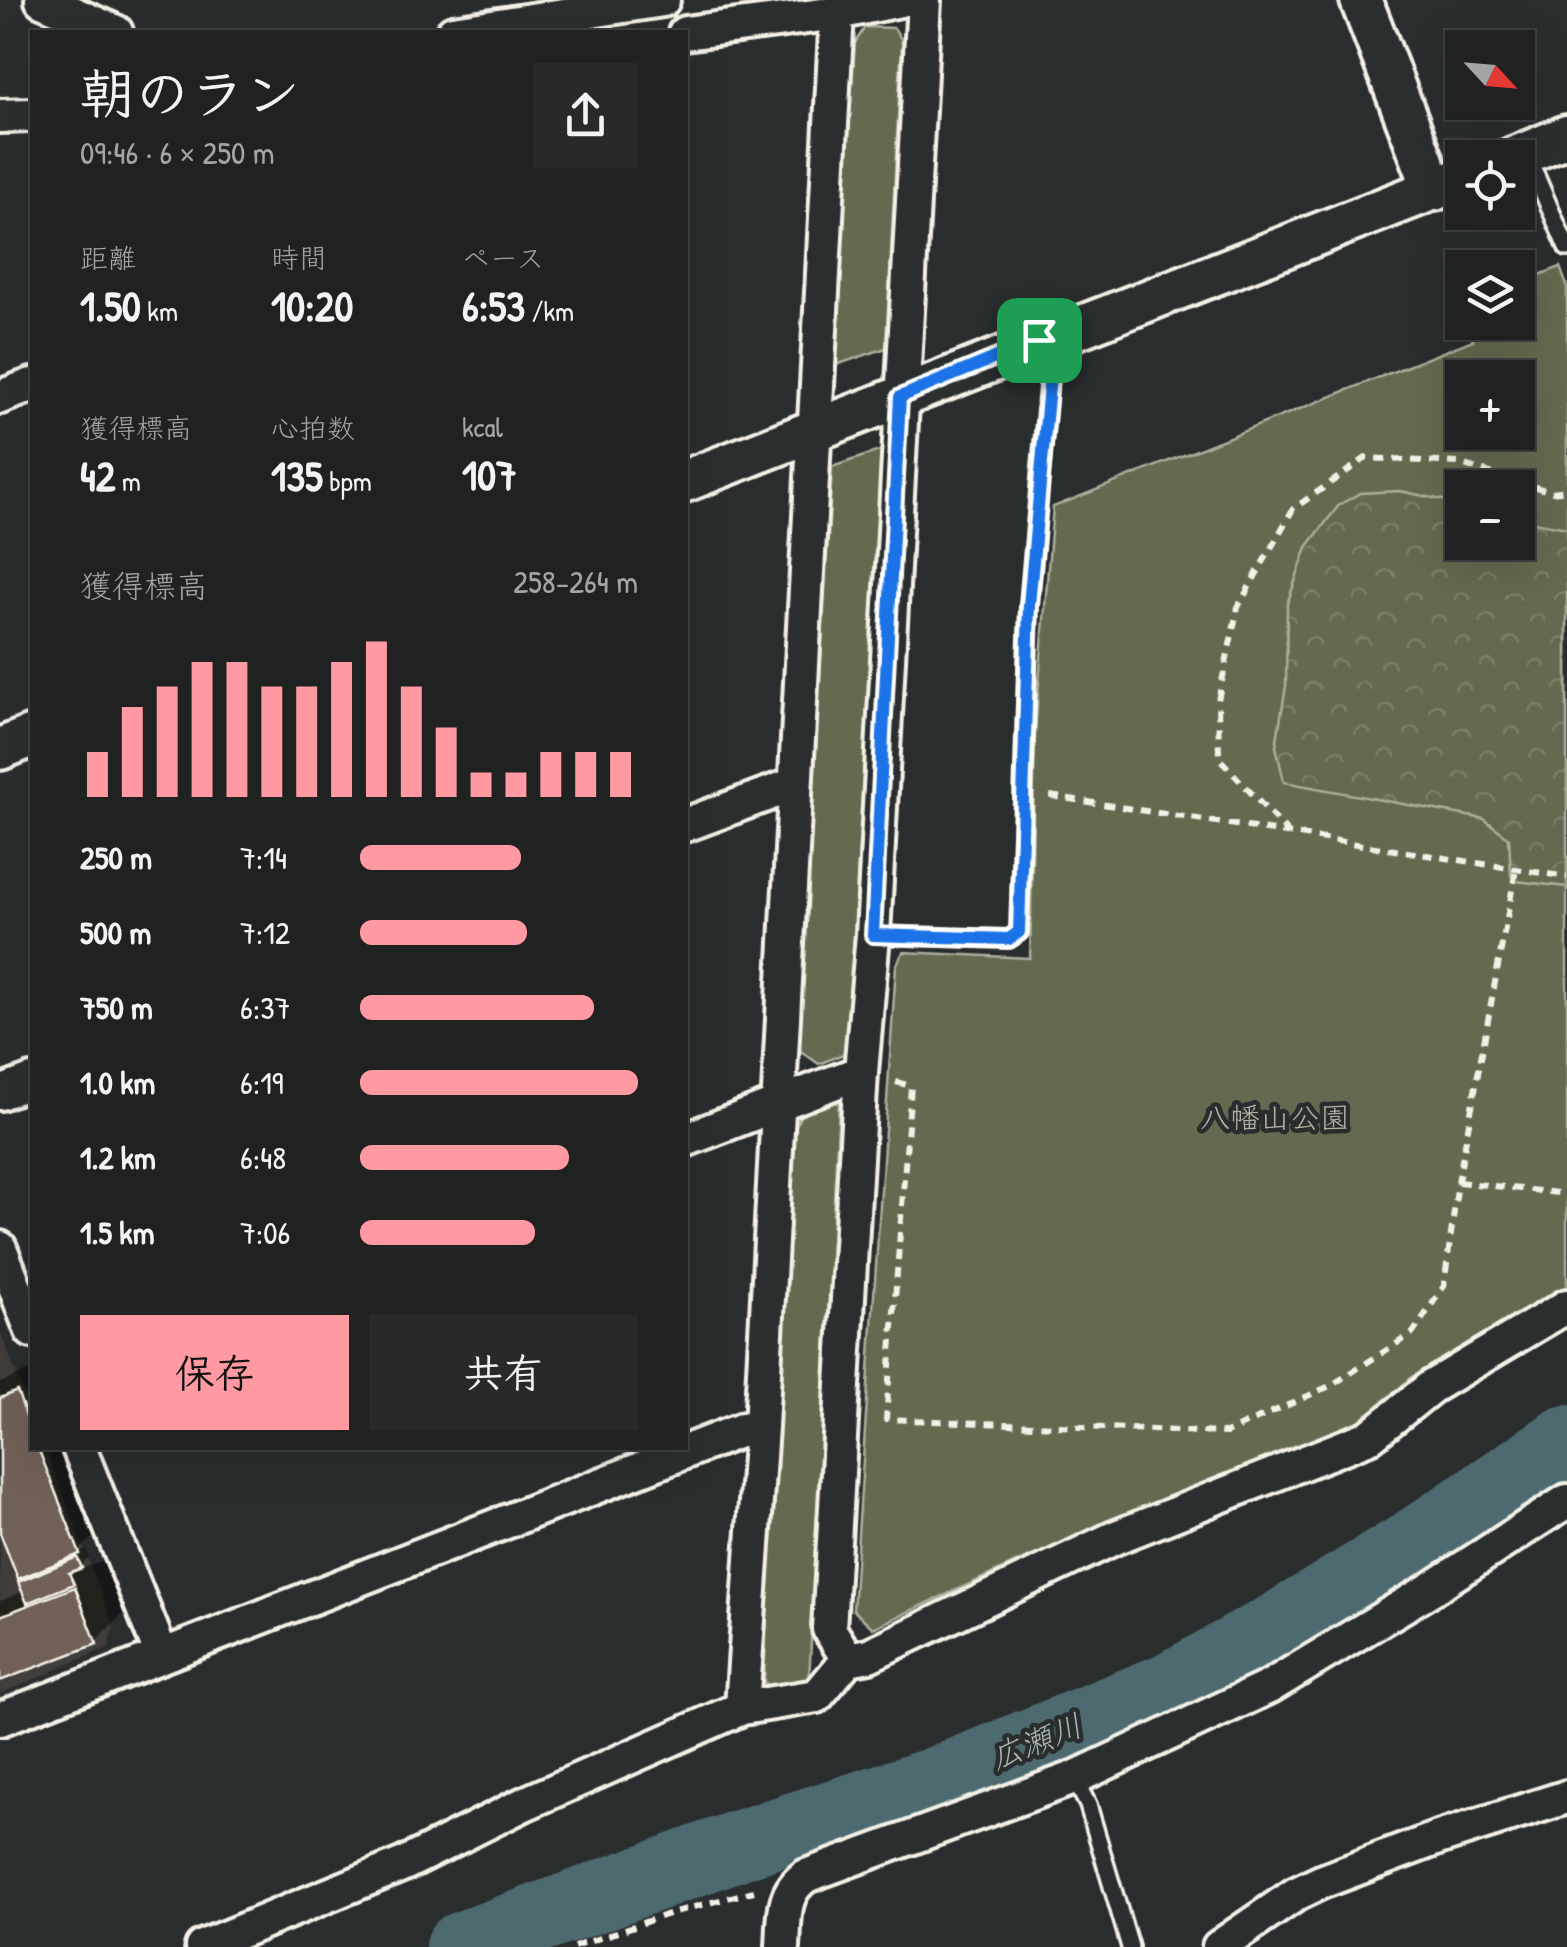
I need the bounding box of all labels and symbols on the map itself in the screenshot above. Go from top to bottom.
north arrow [1445,30,1535,120]
pin [997,298,1082,383]
park label: 八幡山公園 [1200,1097,1350,1137]
water label: 広瀬川 [983,1703,1089,1779]

